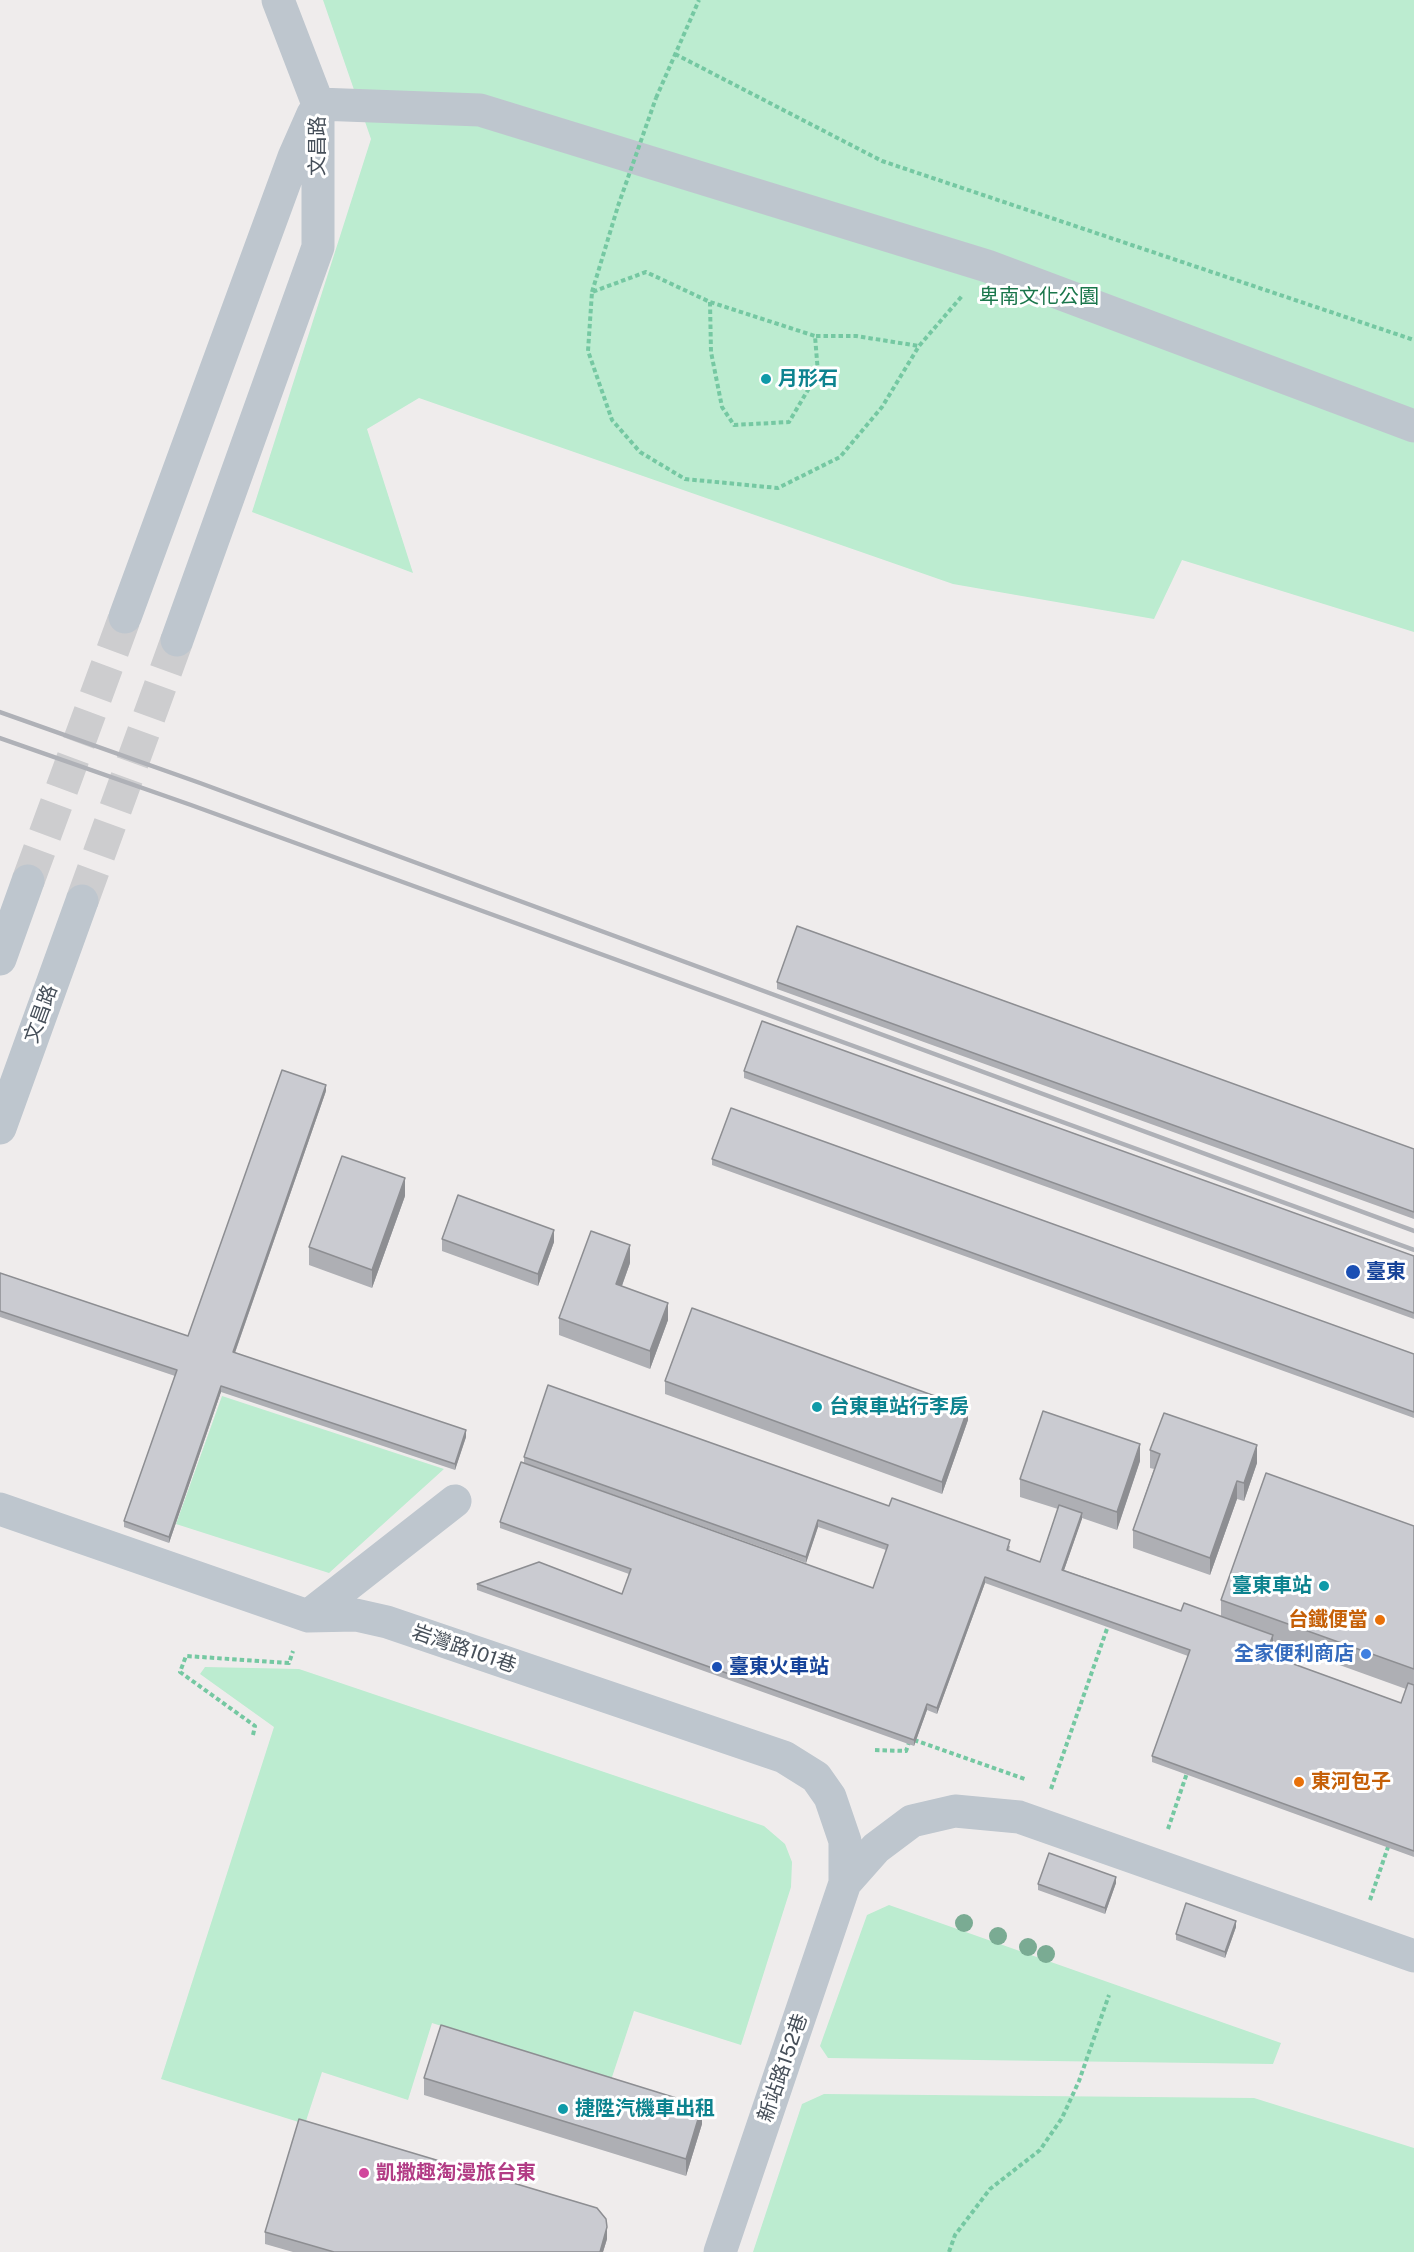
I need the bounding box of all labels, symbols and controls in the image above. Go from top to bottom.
street label: 文昌路 [306,116,330,176]
park label: 卑南文化公園 [979,285,1099,309]
place label: 月形石 [778,367,838,391]
marker: 月形石 [759,372,773,386]
street label: 文昌路 [19,982,63,1046]
place label: 臺東 [1366,1260,1406,1284]
marker: 臺東 [1344,1263,1362,1281]
place label: 台東車站行李房 [829,1395,969,1419]
marker: 台東車站行李房 [810,1400,824,1414]
place label: 臺東車站 [1232,1574,1312,1598]
marker: 臺東車站 [1317,1579,1331,1593]
place label: 台鐵便當 [1288,1608,1368,1632]
marker: 台鐵便當 [1373,1613,1387,1627]
street label: 岩灣路101巷 [409,1620,519,1678]
place label: 全家便利商店 [1234,1642,1354,1666]
marker: 全家便利商店 [1359,1647,1373,1661]
place label: 臺東火車站 [729,1655,829,1679]
marker: 臺東火車站 [710,1660,724,1674]
place label: 東河包子 [1311,1770,1391,1794]
marker: 東河包子 [1292,1775,1306,1789]
street label: 新站路152巷 [753,2011,813,2125]
place label: 捷陞汽機車出租 [575,2097,715,2121]
marker: 捷陞汽機車出租 [556,2102,570,2116]
place label: 凱撒趣淘漫旅台東 [376,2161,536,2185]
marker: 凱撒趣淘漫旅台東 [357,2166,371,2180]

